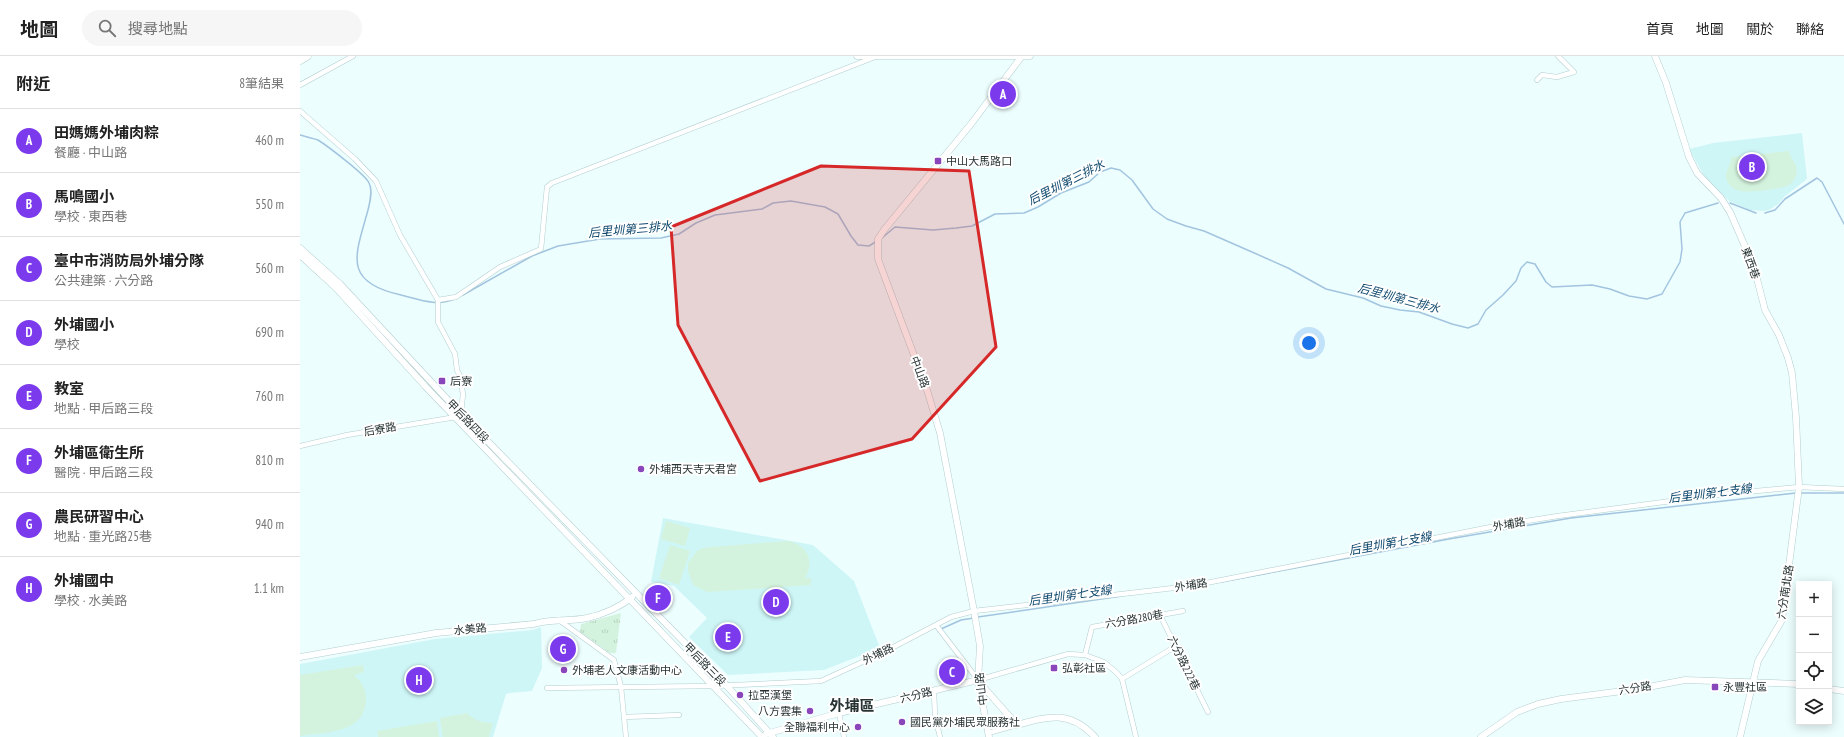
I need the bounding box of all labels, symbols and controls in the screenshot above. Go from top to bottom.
search box [82,10,362,46]
text: 地圖 [20,17,58,41]
icon: search [96,17,118,39]
text: 搜尋地點 [128,19,188,38]
text: 首頁 [1646,20,1674,38]
text: 地圖 [1696,20,1724,38]
text: 關於 [1746,20,1774,38]
text: 聯絡 [1796,20,1824,38]
text: 附近 [16,73,50,95]
text: 8筆結果 [239,75,284,92]
pin: A [990,79,1016,109]
text: 田媽媽外埔肉粽 [54,123,159,142]
text: A [26,132,32,149]
text: 460 m [255,132,284,149]
text: 餐廳 · 中山路 [54,144,127,161]
pin: B [1739,152,1765,182]
place label: 中山大馬路口 [946,154,1012,168]
marker: 中山大馬路口 [933,156,943,166]
water label: 后里圳第三排水 [1025,156,1108,208]
text: 馬鳴國小 [54,187,114,206]
text: B [26,196,32,213]
text: 550 m [255,196,284,213]
text: 學校 · 東西巷 [54,208,127,225]
water label: 后里圳第三排水 [587,218,673,240]
street label: 東西巷 [1739,245,1763,281]
text: 臺中市消防局外埔分隊 [54,251,204,270]
text: C [26,260,32,277]
text: 560 m [255,260,284,277]
text: 公共建築 · 六分路 [54,272,153,289]
water label: 后里圳第三排水 [1356,280,1442,316]
text: 外埔國小 [54,315,114,334]
text: D [26,324,32,341]
text: 690 m [255,324,284,341]
your location [1299,333,1319,353]
text: 學校 [54,336,80,353]
street label: 中山路 [908,354,932,390]
place label: 后寮 [450,374,472,388]
marker: 后寮 [437,376,447,386]
text: 教室 [54,379,84,398]
text: E [26,388,32,405]
text: 760 m [255,388,284,405]
street label: 甲后路四段 [444,396,492,446]
text: 地點 · 甲后路三段 [54,400,153,417]
street label: 后寮路 [363,419,397,439]
text: 外埔區衛生所 [54,443,144,462]
text: F [26,452,32,469]
text: 810 m [255,452,284,469]
place label: 外埔西天寺天君宮 [649,462,737,476]
text: 醫院 · 甲后路三段 [54,464,153,481]
marker: 外埔西天寺天君宮 [636,464,646,474]
water label: 后里圳第七支線 [1667,480,1755,506]
text: 農民研習中心 [54,507,144,526]
street label: 外埔路 [1492,514,1526,534]
text: G [26,516,32,533]
text: 940 m [255,516,284,533]
text: 地點 · 重光路25巷 [54,528,152,545]
water label: 后里圳第七支線 [1347,528,1435,558]
street label: 六分南北路 [1774,564,1796,620]
text: 外埔國中 [54,571,114,590]
street label: 外埔路 [1174,576,1208,594]
text: H [26,580,32,597]
text: 1.1 km [254,580,284,597]
water label: 后里圳第七支線 [1027,581,1115,608]
map controls [1796,581,1832,725]
button: + [1796,581,1832,617]
pin: F [645,583,671,613]
pin: D [763,587,789,617]
text: 學校 · 水美路 [54,592,127,609]
street label: 六分路280巷 [1104,607,1164,631]
button: − [1796,617,1832,653]
street label: 水美路 [453,620,487,638]
pin: E [715,622,741,652]
street label: 六分路222巷 [1165,633,1203,693]
pin: G [550,634,576,664]
street label: 甲后路三段 [681,639,729,689]
street label: 外埔路 [860,640,896,668]
button: locate [1796,653,1832,689]
pin: C [939,657,965,687]
place label: 弘彰社區 [1062,661,1106,675]
place label: 外埔老人文康活動中心 [572,663,682,677]
marker: 弘彰社區 [1049,663,1059,673]
pin: H [406,665,432,695]
marker: 外埔老人文康活動中心 [559,665,569,675]
street label: 中山路 [972,672,990,706]
street label: 六分路 [1618,679,1652,697]
place label: 永豐社區 [1723,680,1767,694]
marker: 永豐社區 [1710,682,1720,692]
street label: 六分路 [898,684,934,706]
place label: 拉亞漢堡 [748,688,792,702]
button: layers [1796,689,1832,725]
marker: 拉亞漢堡 [735,690,745,700]
district label: 外埔區 [829,696,875,715]
place label: 八方雲集 [758,704,802,718]
marker: 八方雲集 [805,706,815,716]
place label: 國民黨外埔民眾服務社 [910,715,1020,729]
marker: 國民黨外埔民眾服務社 [897,717,907,727]
place label: 全聯福利中心 [784,720,850,734]
marker: 全聯福利中心 [853,722,863,732]

